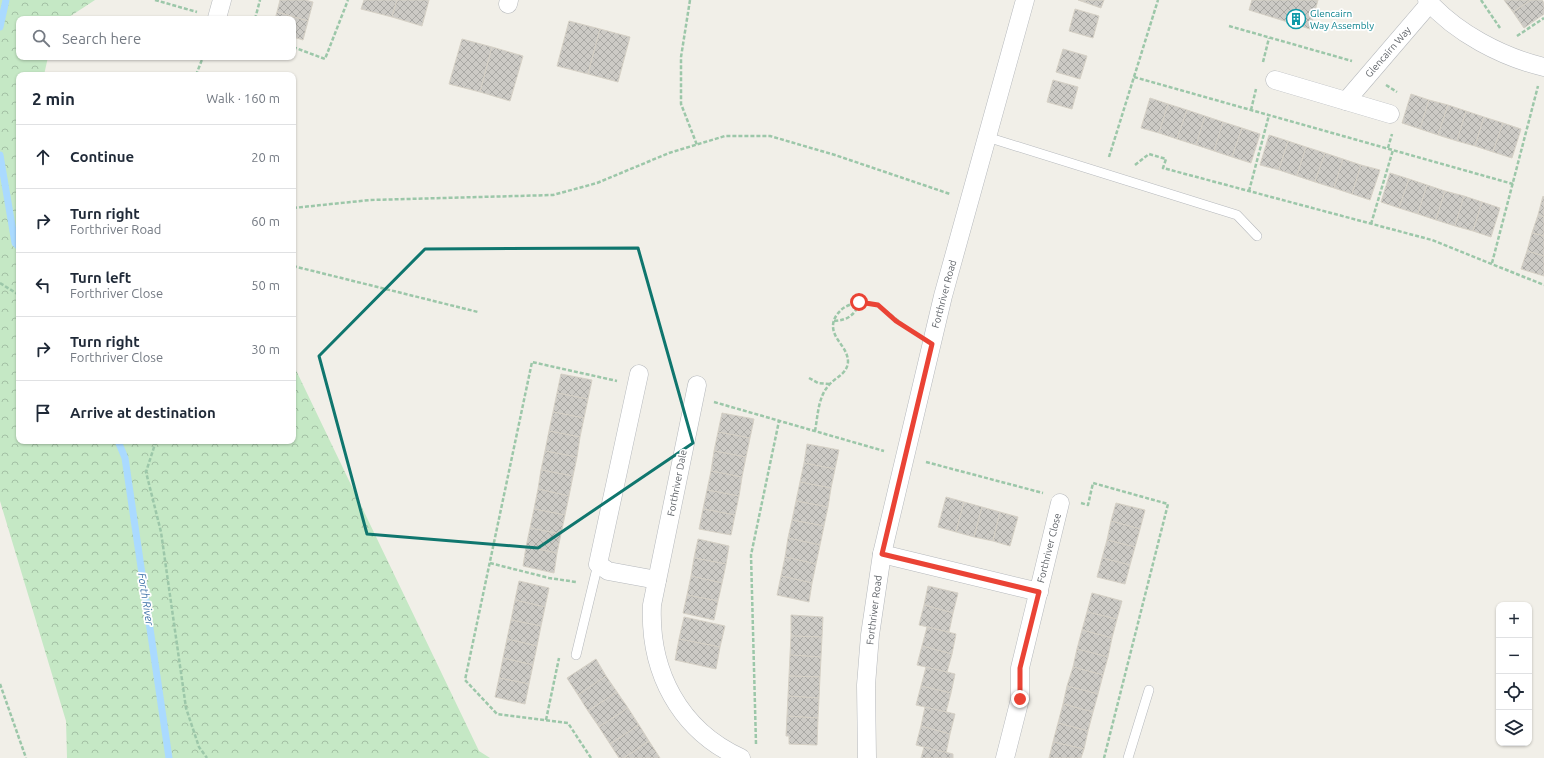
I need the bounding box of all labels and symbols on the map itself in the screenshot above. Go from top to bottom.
building icon: Glencairn Way Assembly [1285,8,1307,30]
place label: Glencairn Way Assembly [1310,8,1374,31]
street label: Glencairn Way [1363,24,1413,80]
street label: Forthriver Road [930,259,958,329]
route start [850,293,868,311]
street label: Forthriver Dale [665,449,689,517]
street label: Forthriver Close [1035,512,1063,584]
water label: Forth River [136,572,156,627]
street label: Forthriver Road [864,574,884,646]
route end [1011,690,1029,708]

